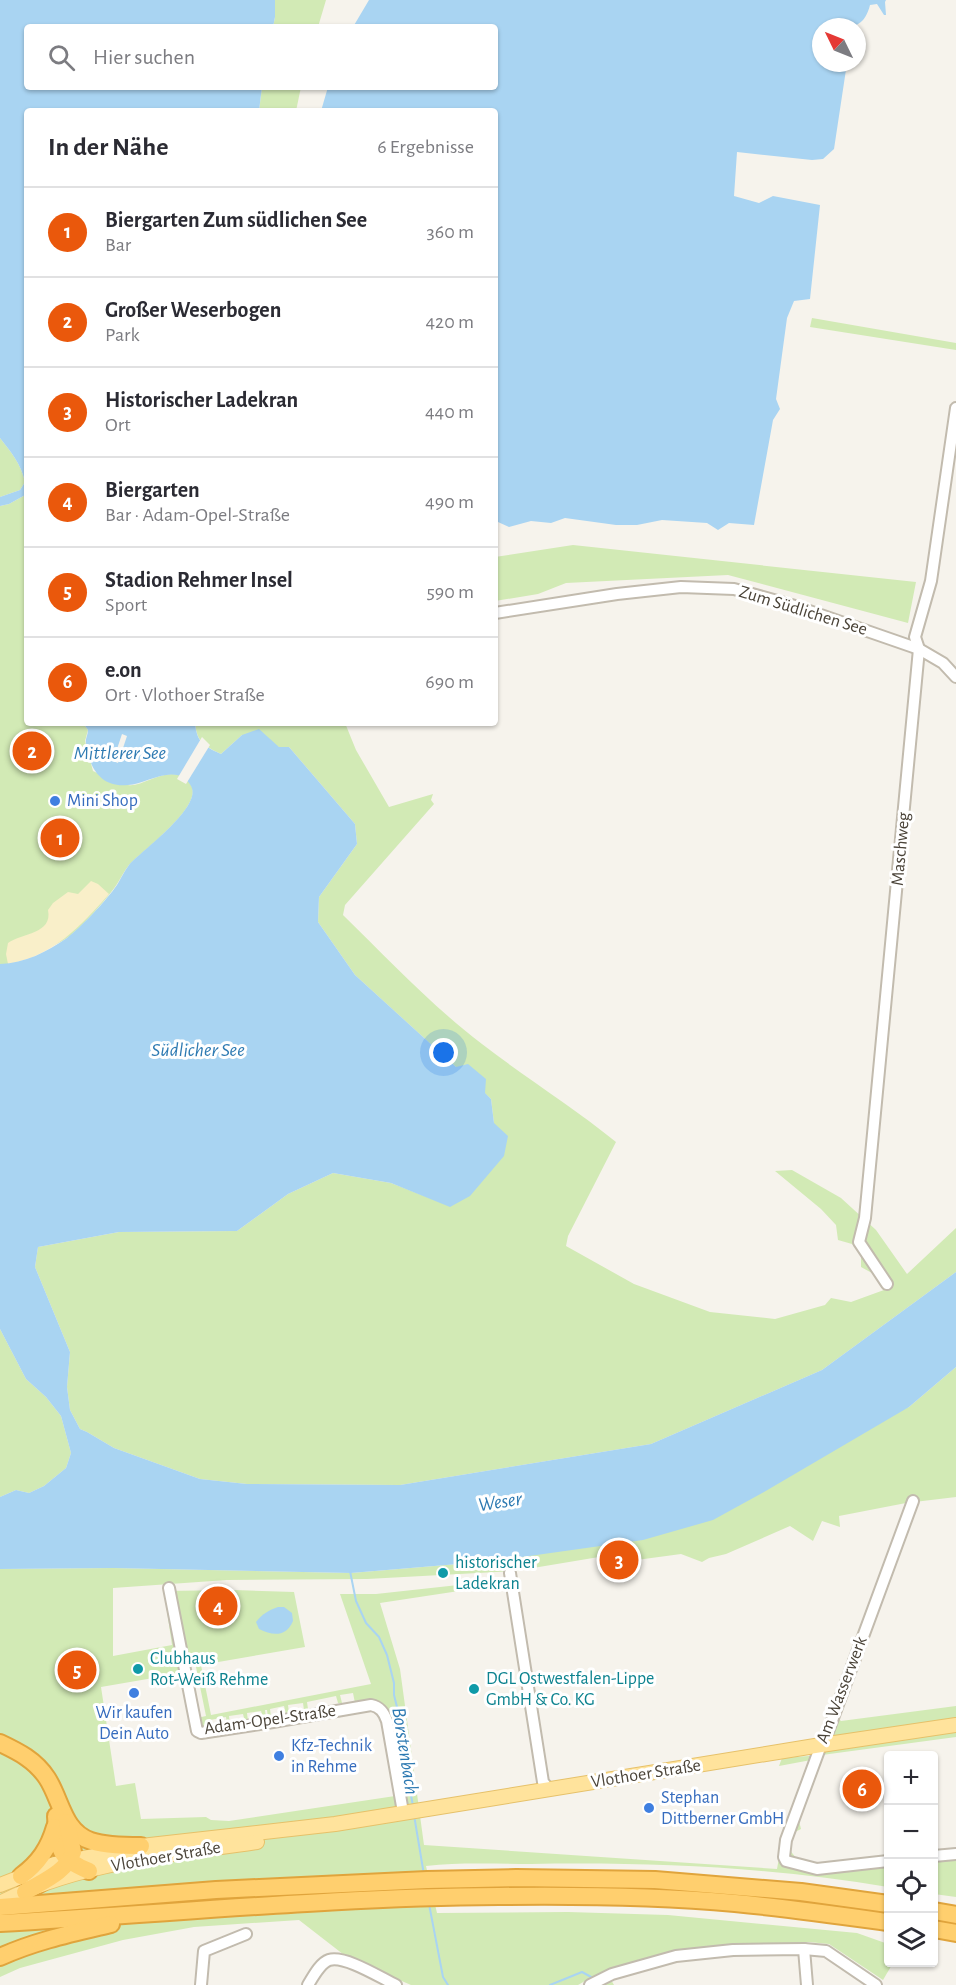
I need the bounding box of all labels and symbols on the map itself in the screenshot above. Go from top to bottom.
north arrow [812,18,866,72]
street label: Zum Südlichen See [737,583,869,639]
pin: 2 [12,728,51,774]
water label: Mittlerer See [74,743,167,763]
place label: Mini Shop [67,792,138,810]
marker: Mini Shop [48,794,62,808]
street label: Maschweg [889,811,913,887]
pin: 1 [40,816,80,860]
your location [429,1038,458,1067]
water label: Südlicher See [151,1040,245,1060]
water label: Weser [477,1489,524,1515]
pin: 3 [600,1538,638,1582]
place label: historischer Ladekran [455,1554,537,1593]
marker: historischer Ladekran [436,1566,450,1580]
pin: 4 [198,1584,238,1628]
street label: Am Wasserwerk [813,1633,871,1746]
pin: 5 [58,1648,97,1692]
place label: Clubhaus Rot-Weiß Rehme [150,1650,268,1689]
marker: Clubhaus Rot-Weiß Rehme [131,1662,145,1676]
place label: DGL Ostwestfalen-Lippe GmbH & Co. KG [486,1670,654,1709]
marker: DGL Ostwestfalen-Lippe GmbH & Co. KG [467,1682,481,1696]
marker: Wir kaufen Dein Auto [127,1686,141,1700]
street label: Adam-Opel-Straße [203,1702,337,1738]
place label: Wir kaufen Dein Auto [95,1704,173,1743]
water label: Borstenbach [388,1706,422,1796]
place label: Kfz-Technik in Rehme [291,1737,373,1776]
marker: Kfz-Technik in Rehme [272,1749,286,1763]
street label: Vlothoer Straße [590,1756,702,1792]
pin: 6 [842,1766,882,1812]
place label: Stephan Dittberner GmbH [661,1789,784,1828]
marker: Stephan Dittberner GmbH [642,1801,656,1815]
street label: Vlothoer Straße [110,1839,222,1875]

